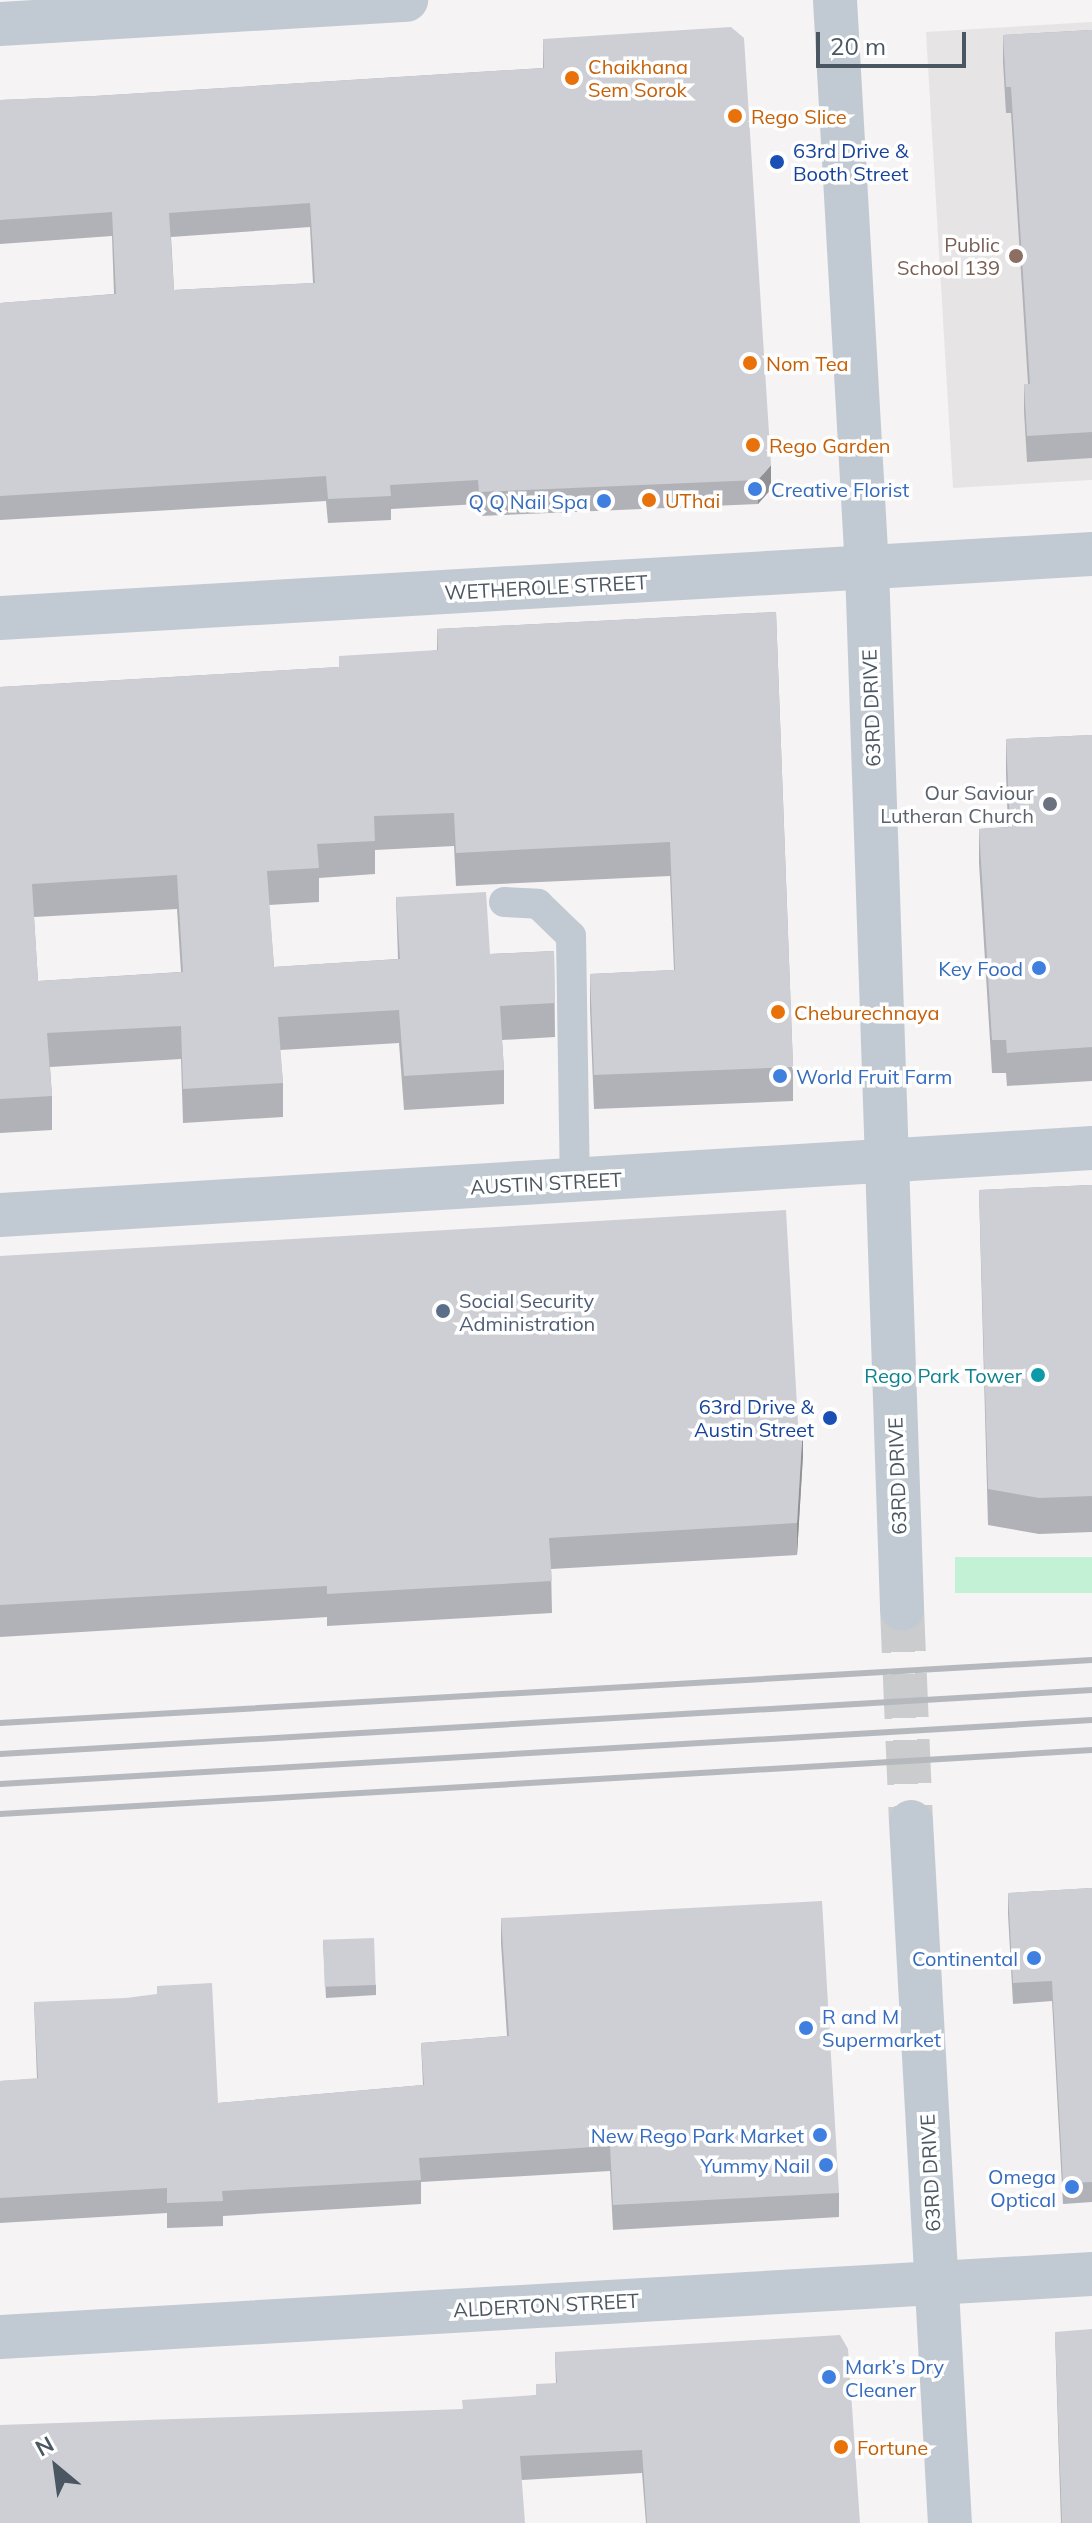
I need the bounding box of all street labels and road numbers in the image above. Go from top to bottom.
street label: WETHEROLE STREET [444,570,648,604]
street label: 63RD DRIVE [857,649,885,767]
street label: AUSTIN STREET [469,1167,623,1199]
street label: 63RD DRIVE [883,1417,911,1535]
street label: 63RD DRIVE [915,2114,945,2232]
street label: ALDERTON STREET [453,2288,639,2322]

